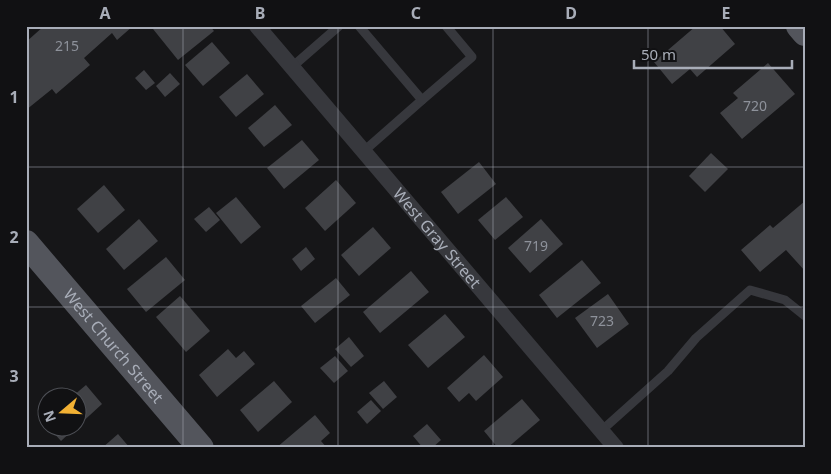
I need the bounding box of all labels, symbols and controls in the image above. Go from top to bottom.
text: A [99,2,111,24]
text: B [255,2,265,24]
text: C [411,2,421,24]
text: D [565,2,577,24]
text: E [722,2,731,24]
house number: 215 [55,36,79,55]
scale bar [634,38,791,70]
text: 50 m [641,44,676,64]
text: 1 [9,86,19,108]
house number: 720 [743,96,767,115]
street label: West Gray Street [388,183,486,293]
text: 2 [9,226,19,248]
house number: 719 [524,236,548,255]
street label: West Church Street [59,284,169,408]
house number: 723 [590,311,614,330]
text: 3 [9,365,19,387]
north arrow [38,386,88,436]
text: N [38,408,60,425]

